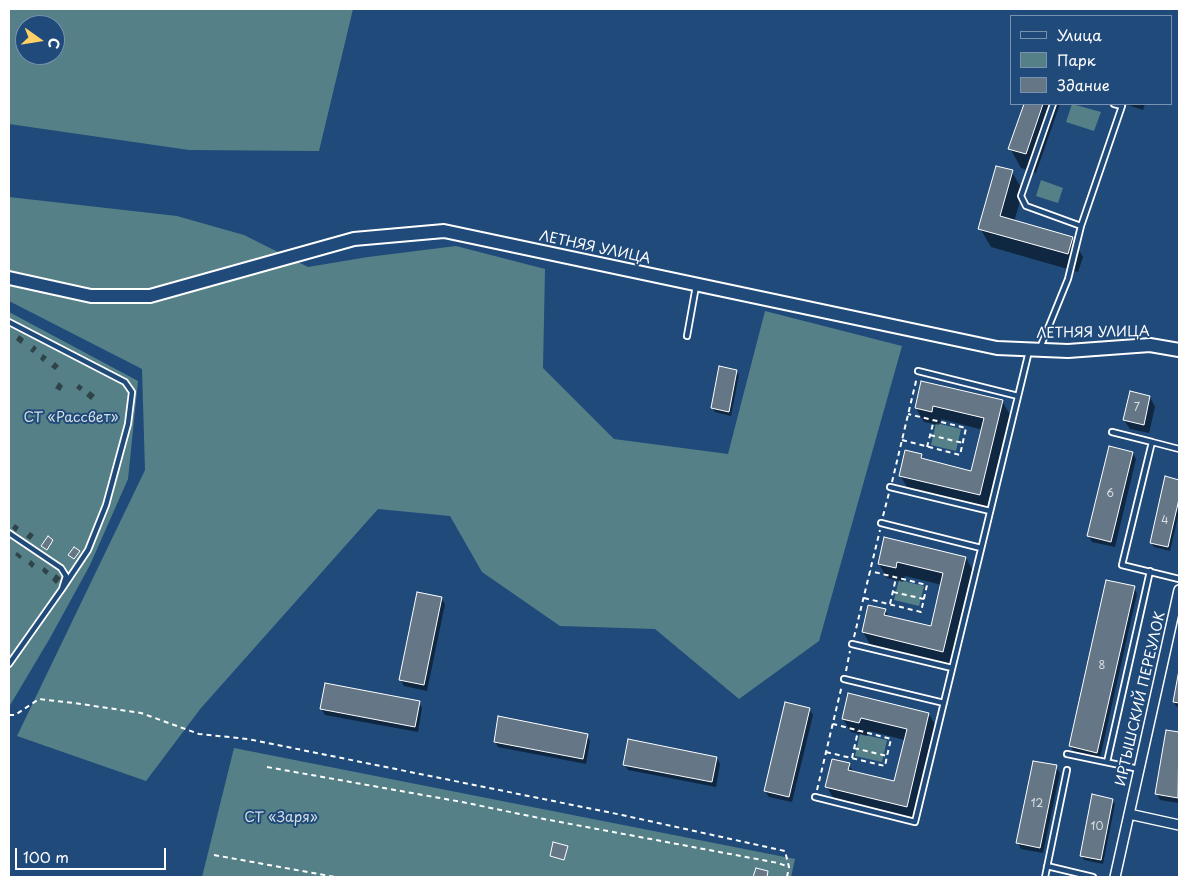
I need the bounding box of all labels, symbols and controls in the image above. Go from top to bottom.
north arrow [15,15,65,65]
legend [1010,15,1173,105]
text: Улица [1057,23,1102,46]
text: С [43,36,66,51]
text: Парк [1057,48,1096,71]
text: Здание [1057,73,1110,96]
street label: ЛЕТНЯЯ УЛИЦА [538,228,652,268]
street label: ЛЕТНЯЯ УЛИЦА [1036,324,1150,342]
house number: 7 [1134,401,1140,415]
park label: СТ «Рассвет» [23,410,119,426]
house number: 6 [1106,487,1114,501]
house number: 4 [1161,514,1169,528]
street label: ИРТЫШСКИЙ ПЕРЕУЛОК [1113,610,1169,788]
house number: 8 [1099,659,1105,673]
house number: 12 [1031,797,1043,811]
park label: СТ «Заря» [244,810,318,826]
house number: 10 [1091,820,1103,834]
scale bar [18,838,169,870]
text: 100 m [23,845,69,868]

